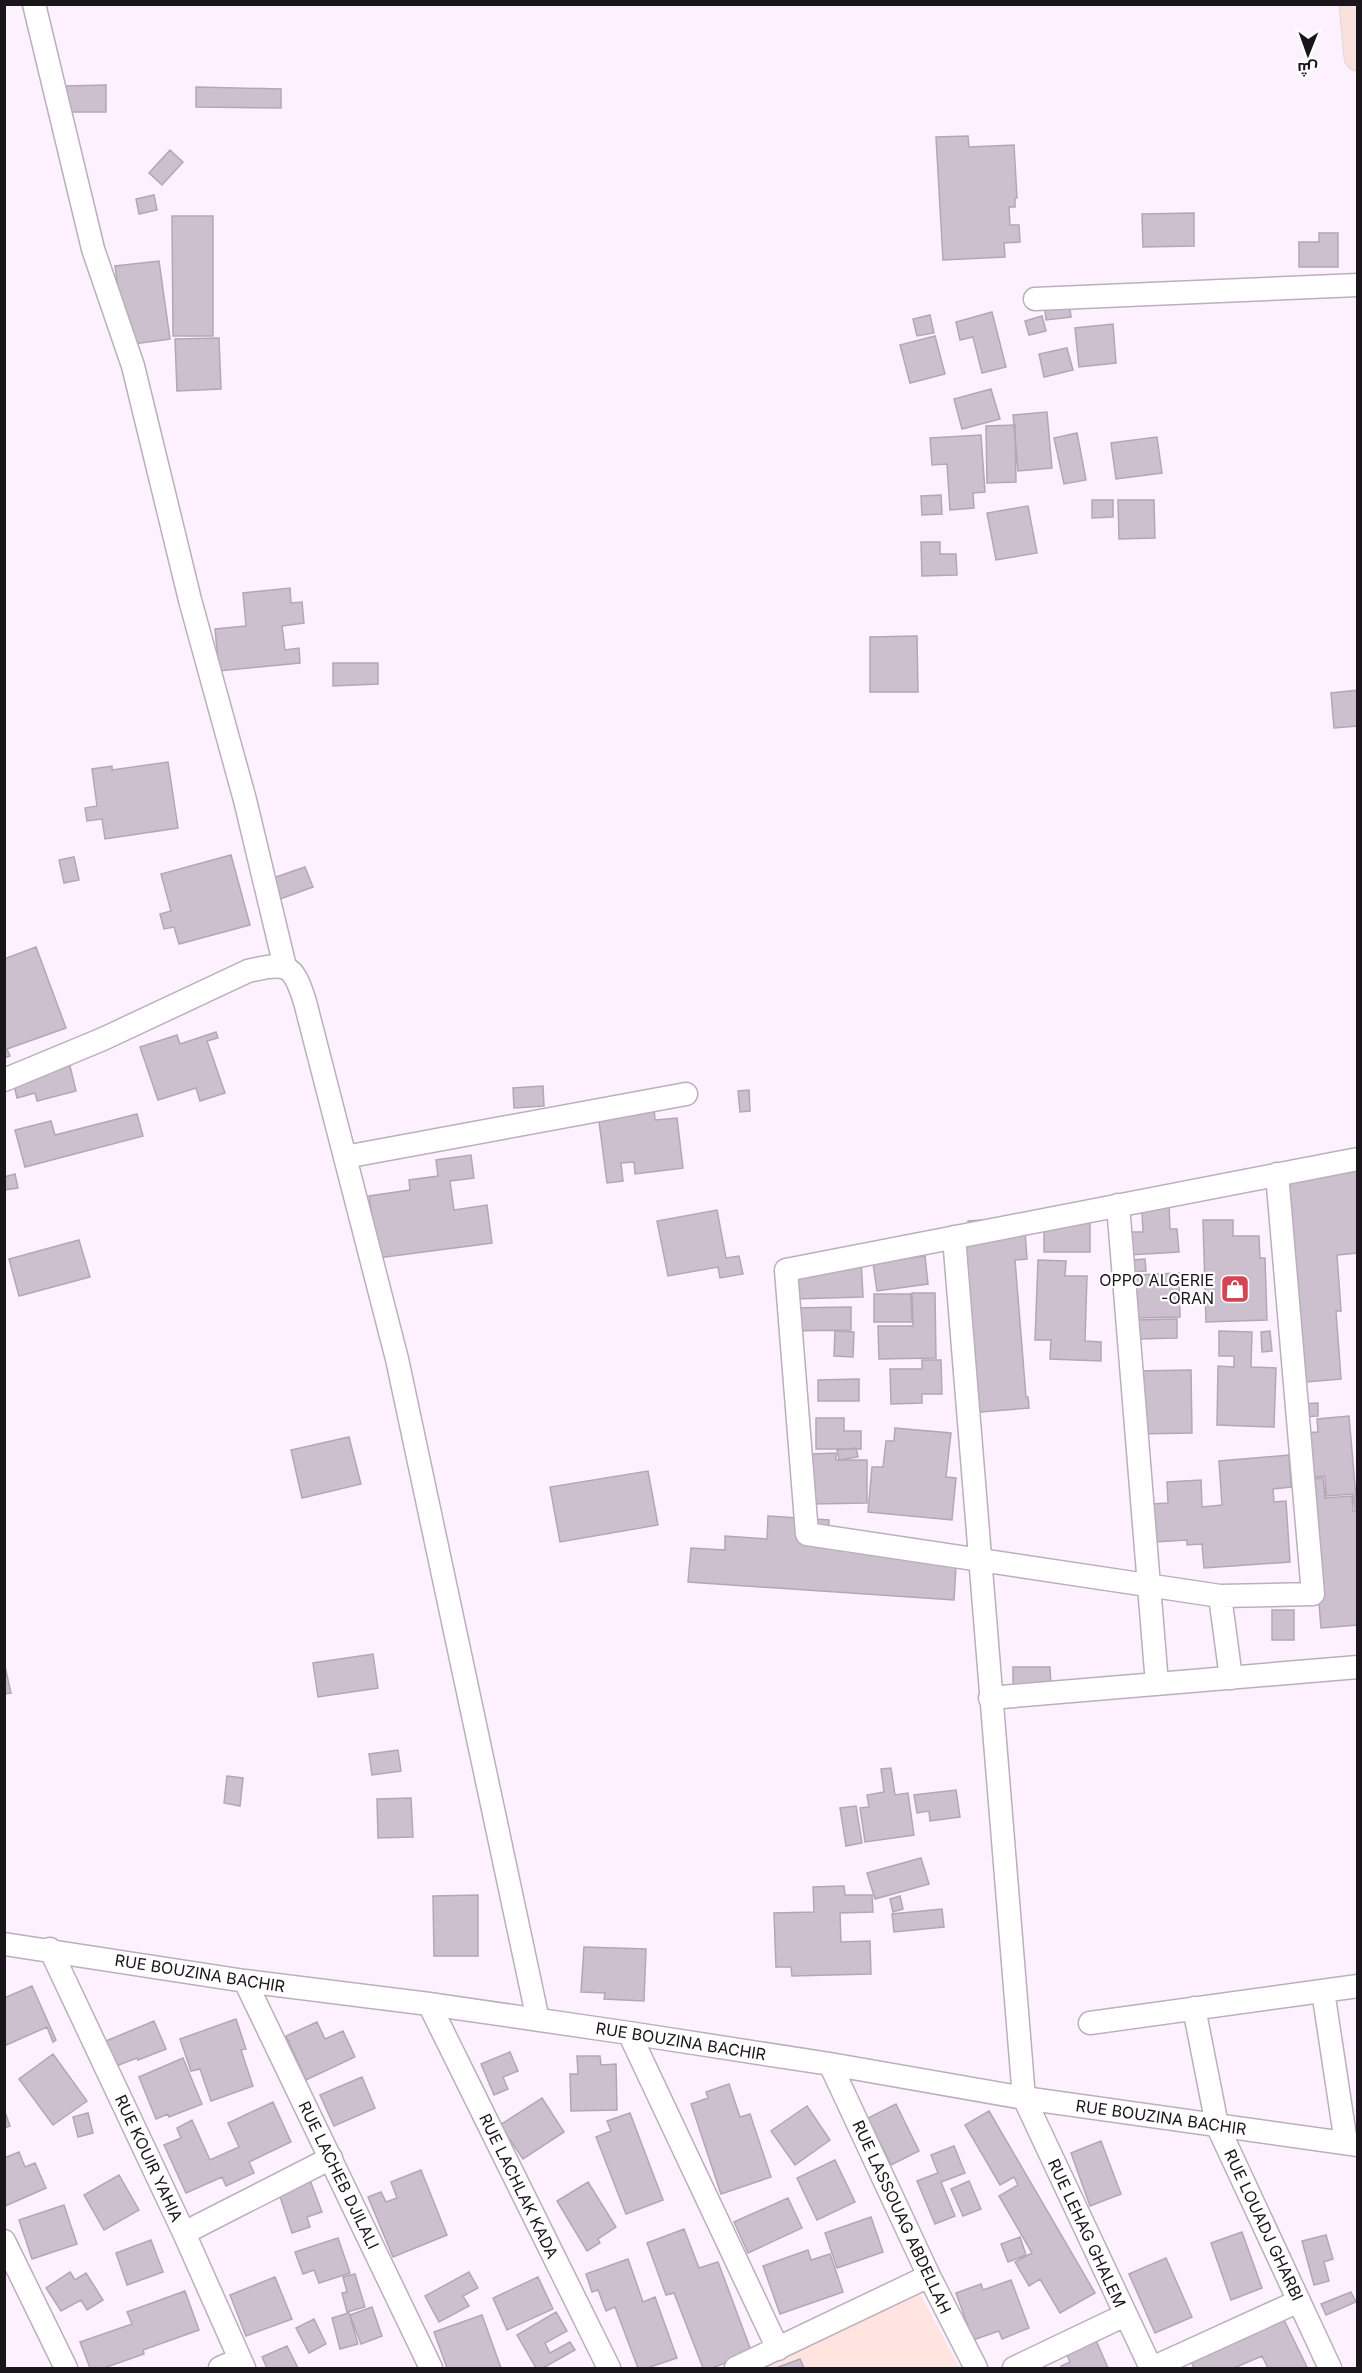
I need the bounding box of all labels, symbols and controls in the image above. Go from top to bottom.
north arrow [1278,24,1338,84]
text: ش [1297,59,1318,79]
place label: OPPO ALGERIE -ORAN [1099,1270,1214,1308]
shop icon: OPPO ALGERIE -ORAN [1219,1273,1251,1305]
street label: RUE BOUZINA BACHIR [113,1950,287,1996]
street label: RUE BOUZINA BACHIR [594,2018,768,2064]
street label: RUE KOUIR YAHIA [111,2091,187,2225]
street label: RUE BOUZINA BACHIR [1074,2095,1248,2139]
street label: RUE LACHEB DJILALI [294,2098,384,2252]
street label: RUE LACHLAK KADA [475,2110,563,2262]
street label: RUE LASSOUAG ABDELLAH [848,2117,956,2317]
street label: RUE LOUADJ GHARBI [1220,2146,1308,2304]
street label: RUE LEHAG GHALEM [1044,2155,1130,2311]

